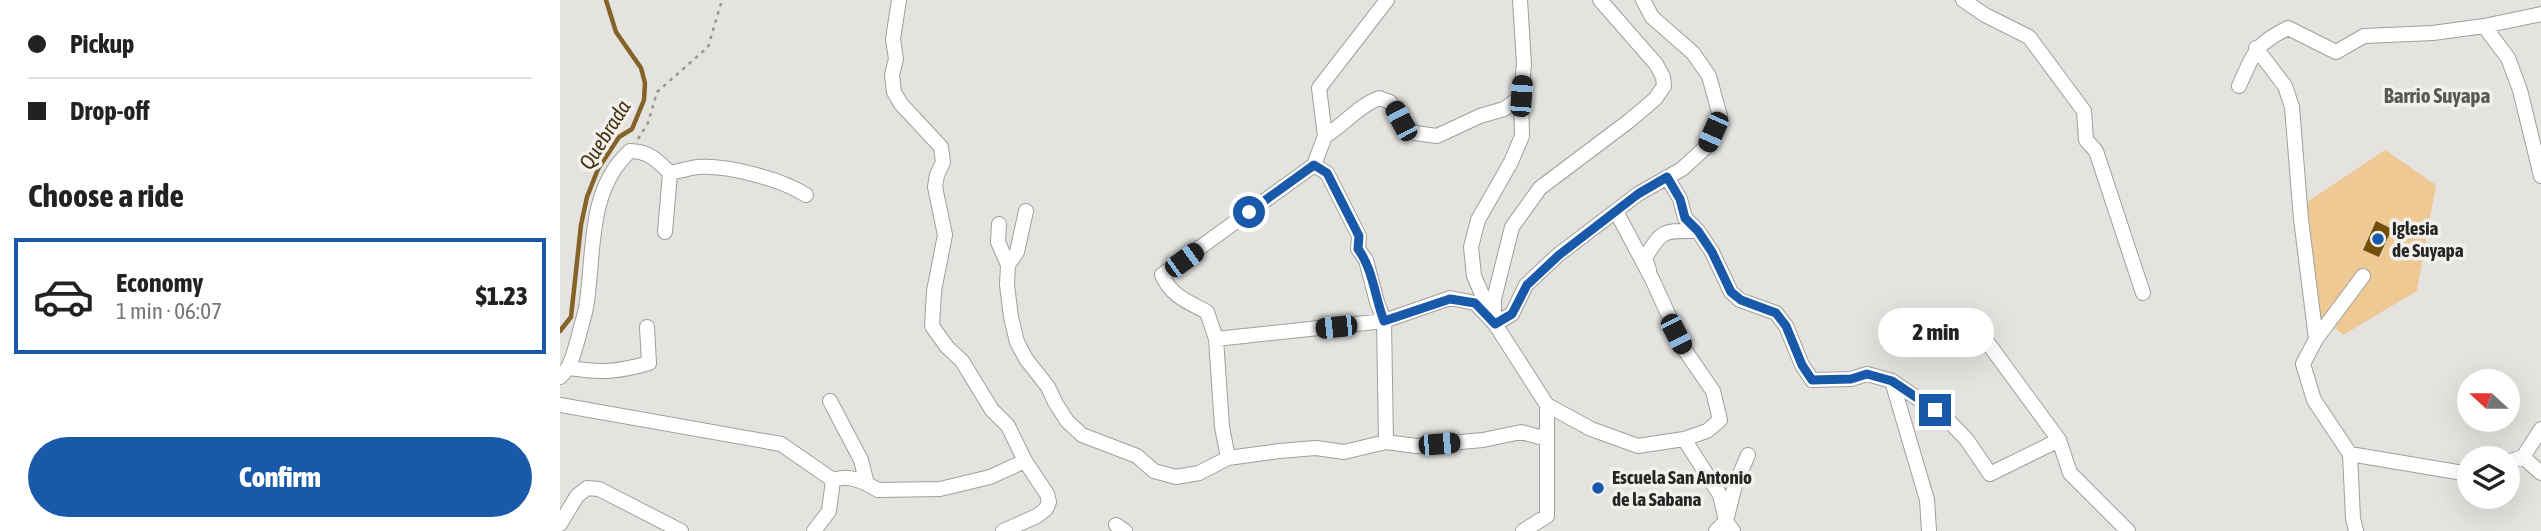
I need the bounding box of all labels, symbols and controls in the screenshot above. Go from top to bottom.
text: Pickup [70,29,134,59]
car [1510,74,1533,118]
district label: Barrio Suyapa [2384,83,2491,107]
water label: Quebrada [574,95,635,173]
text: Drop-off [70,96,150,126]
car [1382,98,1421,144]
car [1695,109,1732,155]
text: Choose a ride [28,177,184,214]
route start [1233,196,1265,228]
place label: Iglesia de Suyapa [2392,217,2464,261]
marker: Iglesia de Suyapa [2370,231,2386,247]
car [1161,239,1208,281]
icon: car [32,265,95,328]
text: Economy [116,268,203,298]
text: $1.23 [476,281,528,311]
text: 1 min · 06:07 [116,298,222,324]
callout: 2 min [1877,308,1993,358]
car [1658,311,1695,357]
car [1315,314,1358,340]
text: 2 min [1913,319,1959,345]
north arrow [2457,369,2520,432]
map controls [2457,369,2520,509]
route end [1919,394,1951,426]
car [1418,432,1461,456]
button: Confirm [28,437,532,517]
button: layers [2457,446,2520,509]
place label: Escuela San Antonio de la Sabana [1612,466,1752,510]
marker: Escuela San Antonio de la Sabana [1590,480,1606,496]

